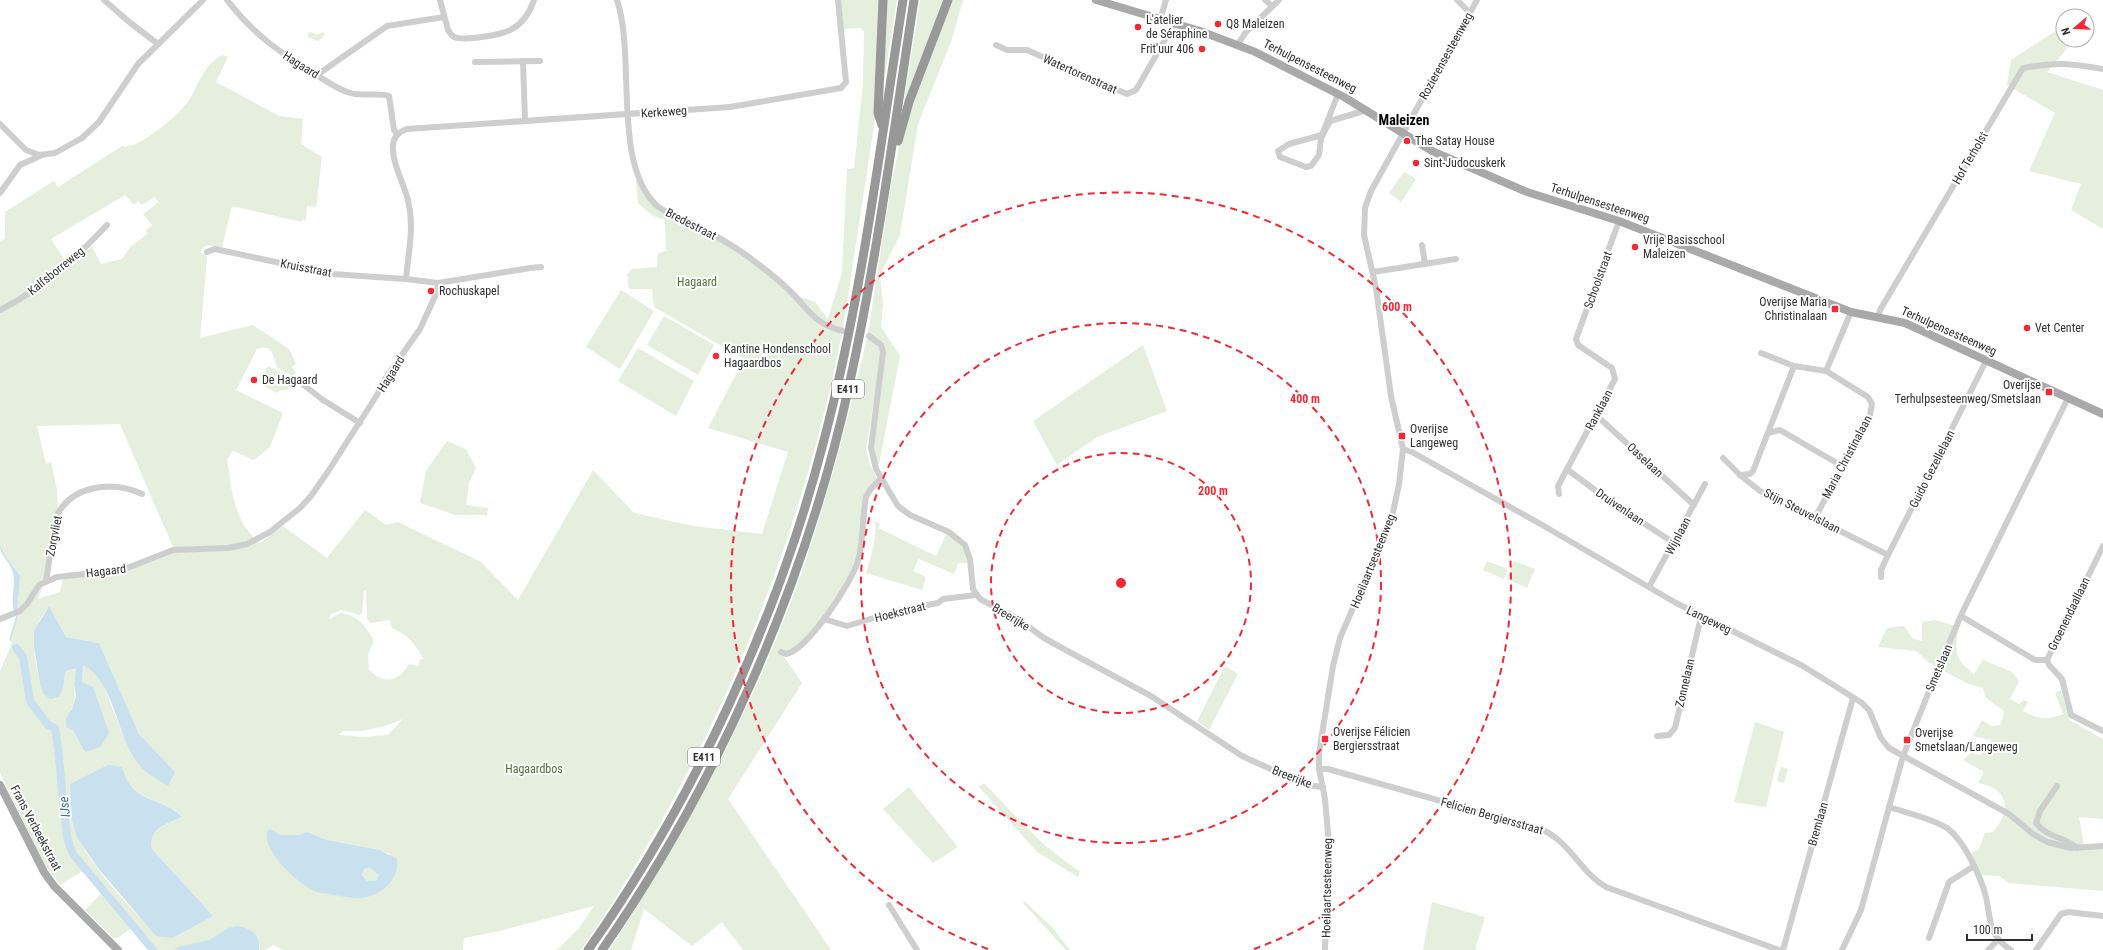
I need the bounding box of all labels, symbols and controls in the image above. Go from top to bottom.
north arrow [2055,8,2095,48]
street label: Rozierensesteenweg [1416,10,1476,102]
place label: L'atelier de Séraphine [1146,13,1208,41]
place label: Q8 Maleizen [1226,17,1285,31]
marker: Q8 Maleizen [1213,19,1223,29]
marker: L'atelier de Séraphine [1133,22,1143,32]
text: N [2059,26,2073,36]
street label: Terhulpensesteenweg [1261,36,1359,96]
place label: Frit'uur 406 [1141,42,1194,56]
marker: Frit'uur 406 [1197,44,1207,54]
street label: Hagaard [280,48,322,82]
street label: Watertorenstraat [1041,51,1120,97]
street label: Kerkeweg [641,103,687,121]
district label: Maleizen [1379,112,1429,128]
street label: Hof Terholst [1949,129,1991,187]
place label: The Satay House [1415,134,1495,148]
marker: The Satay House [1402,136,1412,146]
place label: Sint-Judocuskerk [1424,156,1506,170]
marker: Sint-Judocuskerk [1411,158,1421,168]
street label: Terhulpensesteenweg [1549,180,1651,226]
street label: Bredestraat [663,205,719,243]
place label: Vrije Basisschool Maleizen [1643,233,1725,261]
marker: Vrije Basisschool Maleizen [1630,242,1640,252]
street label: Kalfsborreweg [25,244,87,298]
street label: Schoolstraat [1581,249,1615,311]
street label: Kruisstraat [279,256,333,280]
park label: Hagaard [677,275,717,289]
place label: Rochuskapel [439,284,499,298]
marker: Rochuskapel [426,286,436,296]
place label: Overijse Maria Christinalaan [1759,295,1827,323]
text: 600 m [1382,300,1412,314]
marker: Overijse Maria Christinalaan [1830,304,1840,314]
street label: Terhulpensesteenweg [1899,304,1999,358]
place label: Vet Center [2035,321,2085,335]
marker: Vet Center [2022,323,2032,333]
place label: Kantine Hondenschool Hagaardbos [724,342,831,370]
marker: Kantine Hondenschool Hagaardbos [711,351,721,361]
street label: Hagaard [374,353,408,395]
place label: De Hagaard [262,373,317,387]
marker: De Hagaard [249,375,259,385]
place label: Overijse Terhulpsesteenweg/Smetslaan [1895,378,2041,406]
road number: E411 [832,380,864,398]
street label: Ranklaan [1583,387,1615,432]
marker: Overijse Terhulpsesteenweg/Smetslaan [2044,387,2054,397]
text: 400 m [1290,392,1320,406]
street label: Maria Christinalaan [1819,413,1875,501]
place label: Overijse Langeweg [1410,422,1458,450]
street label: Guido Gezellelaan [1906,428,1958,510]
marker: Overijse Langeweg [1397,431,1407,441]
street label: Oaselaan [1624,440,1666,480]
text: 200 m [1198,484,1228,498]
street label: Druivenlaan [1593,486,1647,528]
street label: Stijn Steuvelslaan [1761,486,1843,536]
street label: Hoeilaartsesteenweg [1348,512,1398,610]
street label: Zorgvliet [43,514,65,558]
street label: Wijnlaan [1662,515,1694,557]
street label: Hagaard [85,562,127,580]
street label: Groenendaallaan [2045,575,2093,653]
centre of rings [1114,576,1128,590]
street label: Hoekstraat [873,599,927,625]
street label: Breerijke [990,600,1033,634]
street label: Langeweg [1684,603,1734,637]
street label: Smetslaan [1923,642,1955,694]
street label: Zonnelaan [1673,657,1697,709]
place label: Overijse Félicien Bergiersstraat [1333,725,1411,753]
place label: Overijse Smetslaan/Langeweg [1915,726,2018,754]
marker: Overijse Félicien Bergiersstraat [1320,734,1330,744]
marker: Overijse Smetslaan/Langeweg [1902,735,1912,745]
road number: E411 [688,748,720,766]
park label: Hagaardbos [505,762,563,776]
street label: Breerijke [1270,763,1314,791]
street label: Frans Verbeekstraat [8,783,65,873]
street label: Felicien Bergiersstraat [1439,795,1545,837]
water label: IJse [56,796,73,818]
street label: Bremlaan [1805,800,1831,847]
street label: Hoeilaartsesteenweg [1319,838,1335,938]
scale bar [1967,916,2032,942]
text: 100 m [1973,923,2003,937]

